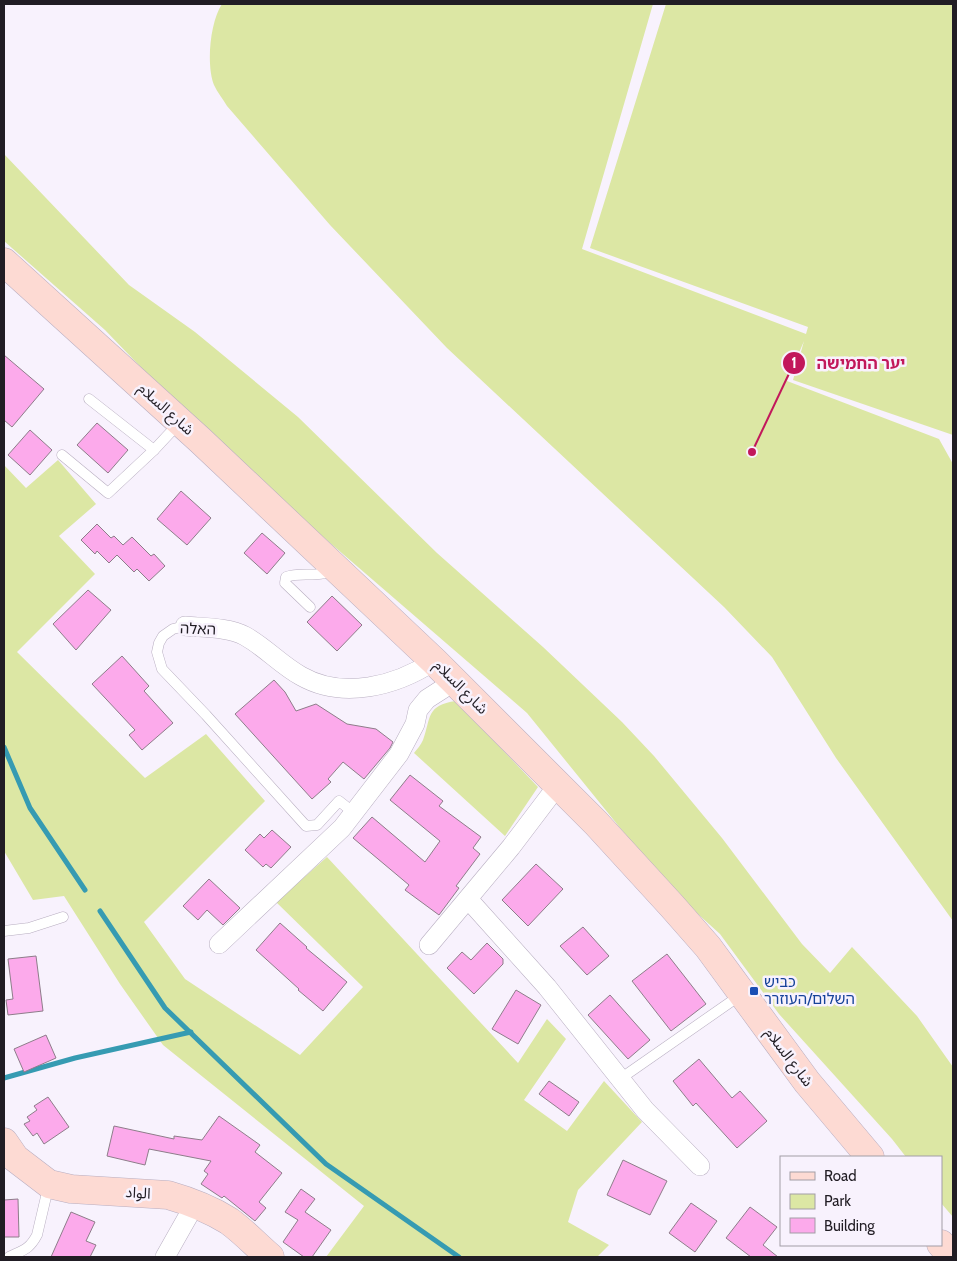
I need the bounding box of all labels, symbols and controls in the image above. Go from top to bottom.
callout: יער החמישה [781,348,915,379]
text: 1 [791,354,797,372]
text: יער החמישה [817,354,905,373]
street label: شارع السلام [132,379,198,441]
street label: האלה [180,619,216,639]
street label: شارع السلام [428,656,492,720]
place label: כביש השלום/העוזרר [764,973,855,1008]
marker: כביש השלום/העוזרר [748,985,760,997]
street label: شارع السلام [759,1024,817,1092]
legend [780,1156,942,1246]
text: Road [824,1167,857,1185]
street label: الواد [125,1183,151,1203]
text: Park [824,1192,851,1210]
text: Building [824,1217,875,1235]

